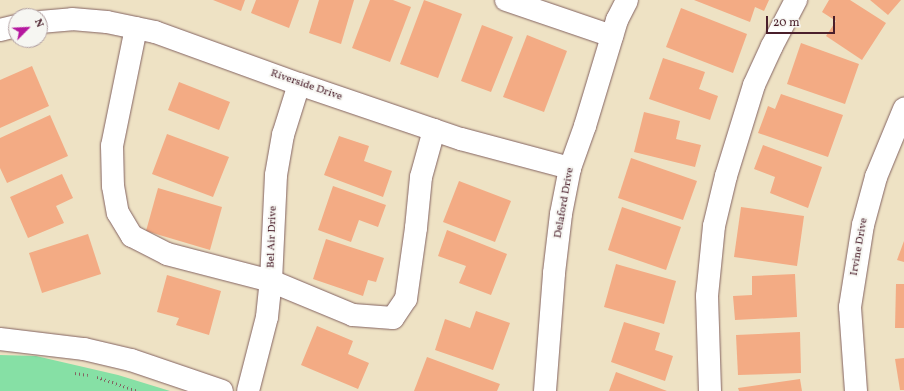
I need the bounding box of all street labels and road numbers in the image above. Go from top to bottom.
street label: Riverside Drive [268,68,344,104]
street label: Delaford Drive [552,167,578,239]
street label: Bel Air Drive [265,206,281,268]
street label: Irvine Drive [848,217,872,277]

